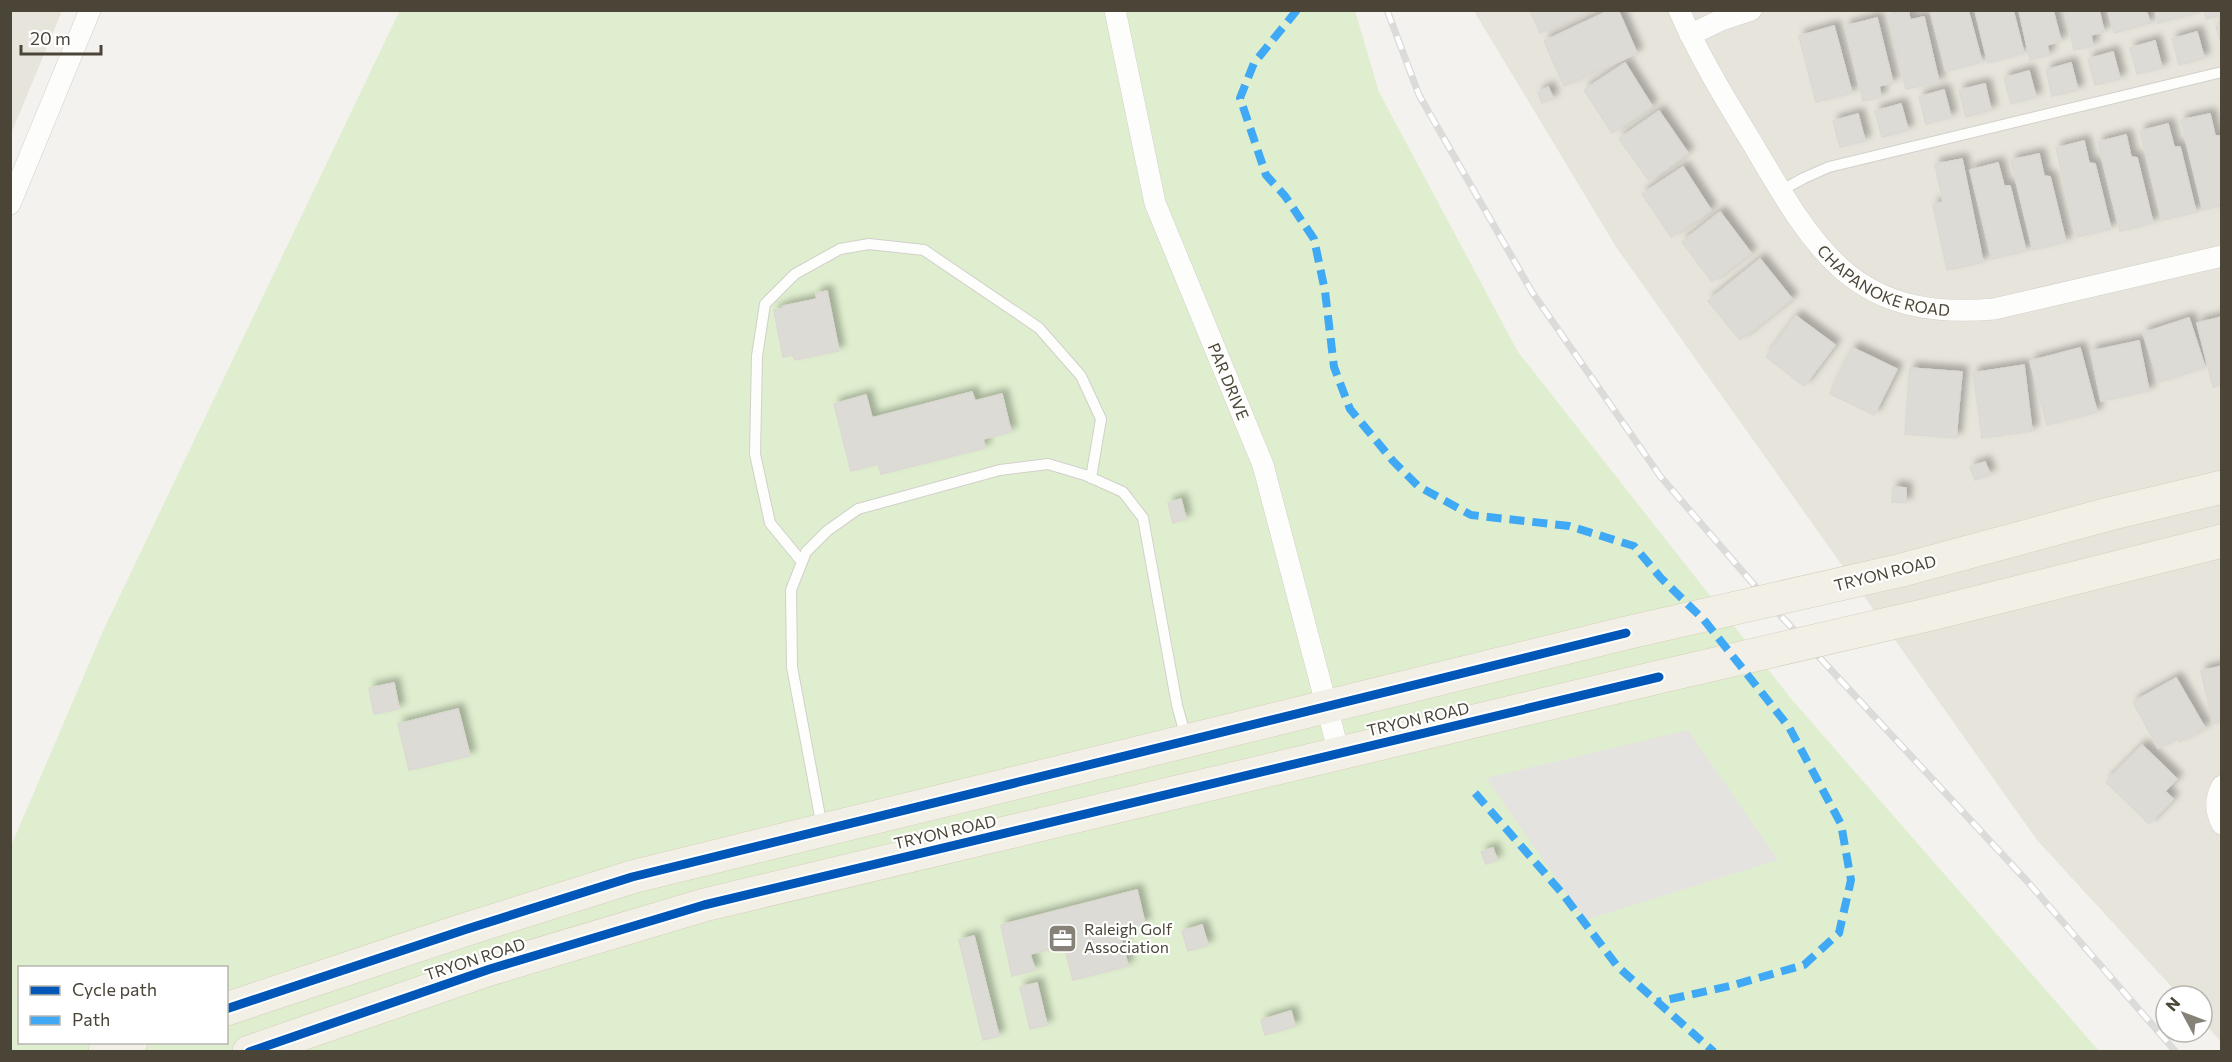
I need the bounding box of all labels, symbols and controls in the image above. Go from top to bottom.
scale bar [21,18,100,56]
text: 20 m [30,27,71,49]
street label: CHAPANOKE ROAD [1814,241,1951,319]
street label: PAR DRIVE [1205,340,1253,422]
street label: TRYON ROAD [1832,551,1938,594]
street label: TRYON ROAD [1365,698,1471,740]
street label: TRYON ROAD [892,811,998,853]
place label: Raleigh Golf Association [1084,919,1173,956]
office icon: Raleigh Golf Association [1047,922,1079,954]
street label: TRYON ROAD [422,933,527,984]
legend [18,966,228,1044]
text: Cycle path [72,978,157,1000]
north arrow [2154,984,2214,1044]
text: N [2161,993,2183,1015]
text: Path [72,1008,110,1030]

